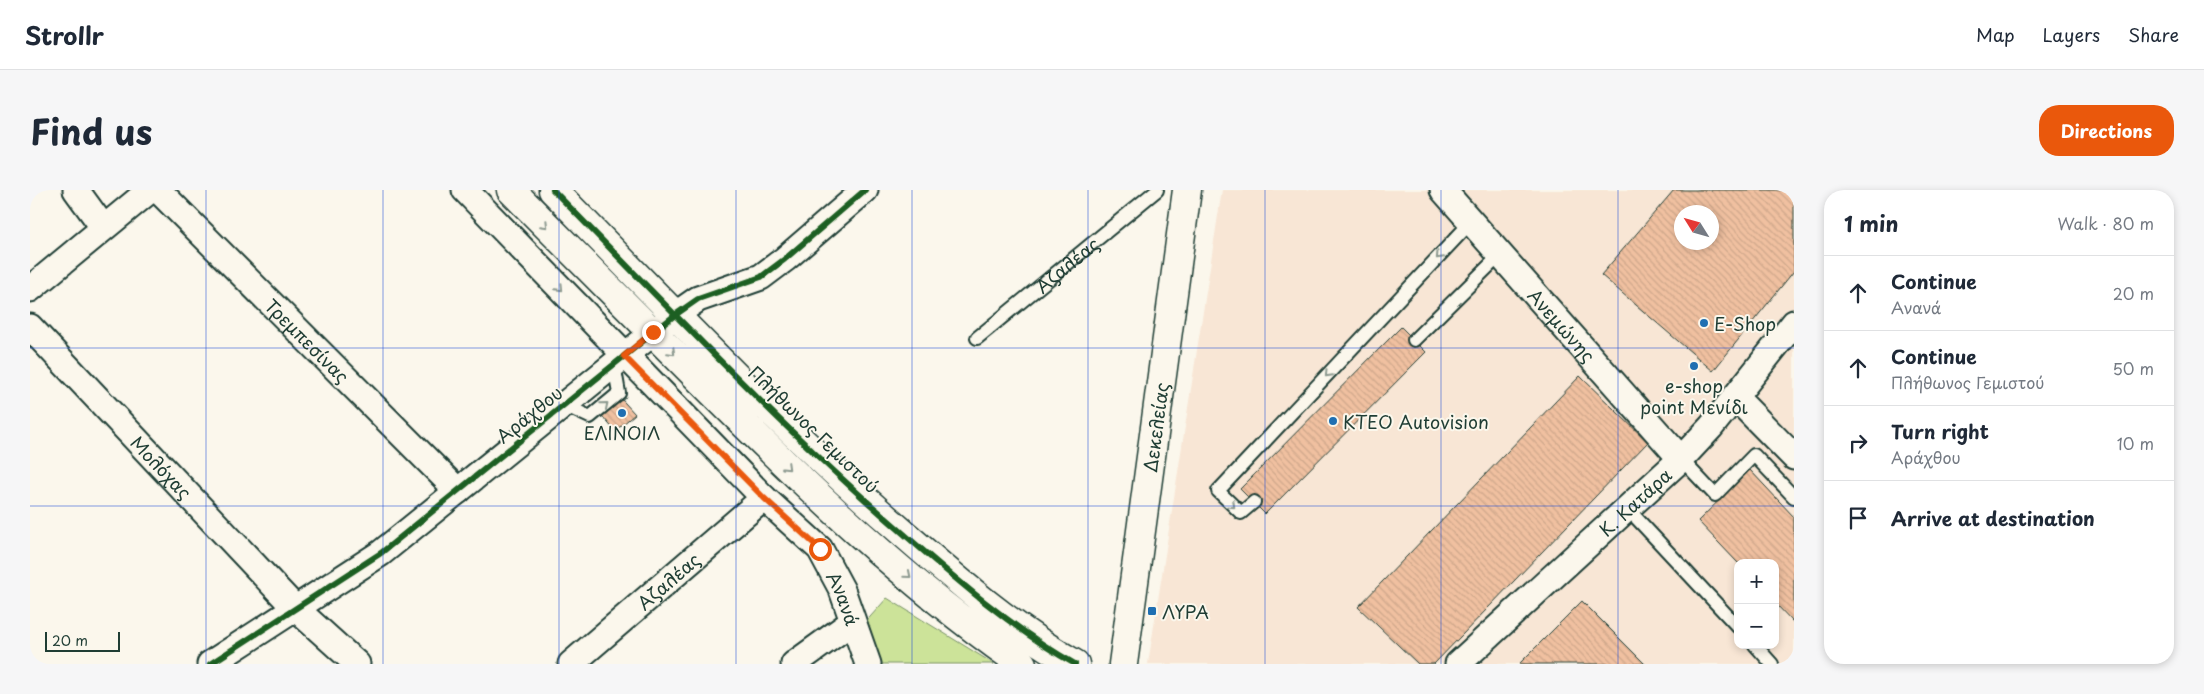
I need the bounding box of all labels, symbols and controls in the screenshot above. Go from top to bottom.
text: Strollr [25,17,104,53]
text: Map [1976,21,2015,48]
text: Layers [2043,21,2100,48]
text: Share [2128,21,2179,48]
text: Find us [30,104,152,157]
button: Directions [2039,105,2174,156]
north arrow [1674,205,1719,250]
text: 1 min [1844,207,1898,239]
text: Walk · 80 m [2057,211,2154,235]
one-way arrow [540,219,549,228]
street label: Αζαλέας [1029,230,1104,299]
one-way arrow [1436,250,1445,259]
text: Continue [1891,267,1977,295]
icon: ahead [1844,279,1872,307]
text: 20 m [2113,281,2154,305]
street label: Ανεμώνης [1522,282,1602,368]
one-way arrow [554,283,563,292]
street label: Τρεμπεσίνας [259,292,356,389]
text: Ανανά [1891,295,1941,319]
place label: E-Shop [1714,310,1776,337]
marker: E-Shop [1698,317,1710,329]
route end [642,321,665,344]
text: Continue [1891,342,1977,370]
one-way arrow [667,346,676,355]
icon: ahead [1844,354,1872,382]
text: 50 m [2113,356,2154,380]
street label: Πλήθωνος Γεμιστού [743,359,885,499]
marker: e-shop point Μενίδι [1688,360,1700,372]
one-way arrow [1325,369,1334,378]
text: Πλήθωνος Γεμιστού [1891,370,2044,394]
place label: e-shop point Μενίδι [1640,372,1749,420]
street label: Αράχθου [490,379,568,449]
street label: Δεκελείας [1136,381,1174,474]
one-way arrow [599,401,608,410]
marker: ΕΛΙΝΟΙΛ [616,407,628,419]
place label: ΚΤΕΟ Autovision [1343,408,1489,435]
marker: ΚΤΕΟ Autovision [1327,415,1339,427]
text: Turn right [1891,417,1989,445]
place label: ΕΛΙΝΟΙΛ [584,419,660,446]
street label: Μολόχας [125,429,198,504]
icon: right [1844,429,1872,457]
text: 10 m [2117,431,2154,455]
text: Αράχθου [1891,445,1961,469]
one-way arrow [782,461,791,470]
street label: Κ. Κατάρα [1592,461,1677,542]
one-way arrow [1226,499,1235,508]
icon: arrive [1844,504,1872,532]
text: Arrive at destination [1891,504,2095,532]
route start [809,538,832,561]
street label: Αζαλέας [631,546,706,615]
map controls [1734,559,1779,649]
button: + [1734,559,1779,604]
street label: Ανανά [821,566,867,630]
one-way arrow [903,570,912,579]
place label: ΛΥΡΑ [1162,598,1209,625]
button: − [1734,604,1779,649]
marker: ΛΥΡΑ [1146,605,1158,617]
scale bar [45,629,120,652]
text: 20 m [52,630,88,651]

